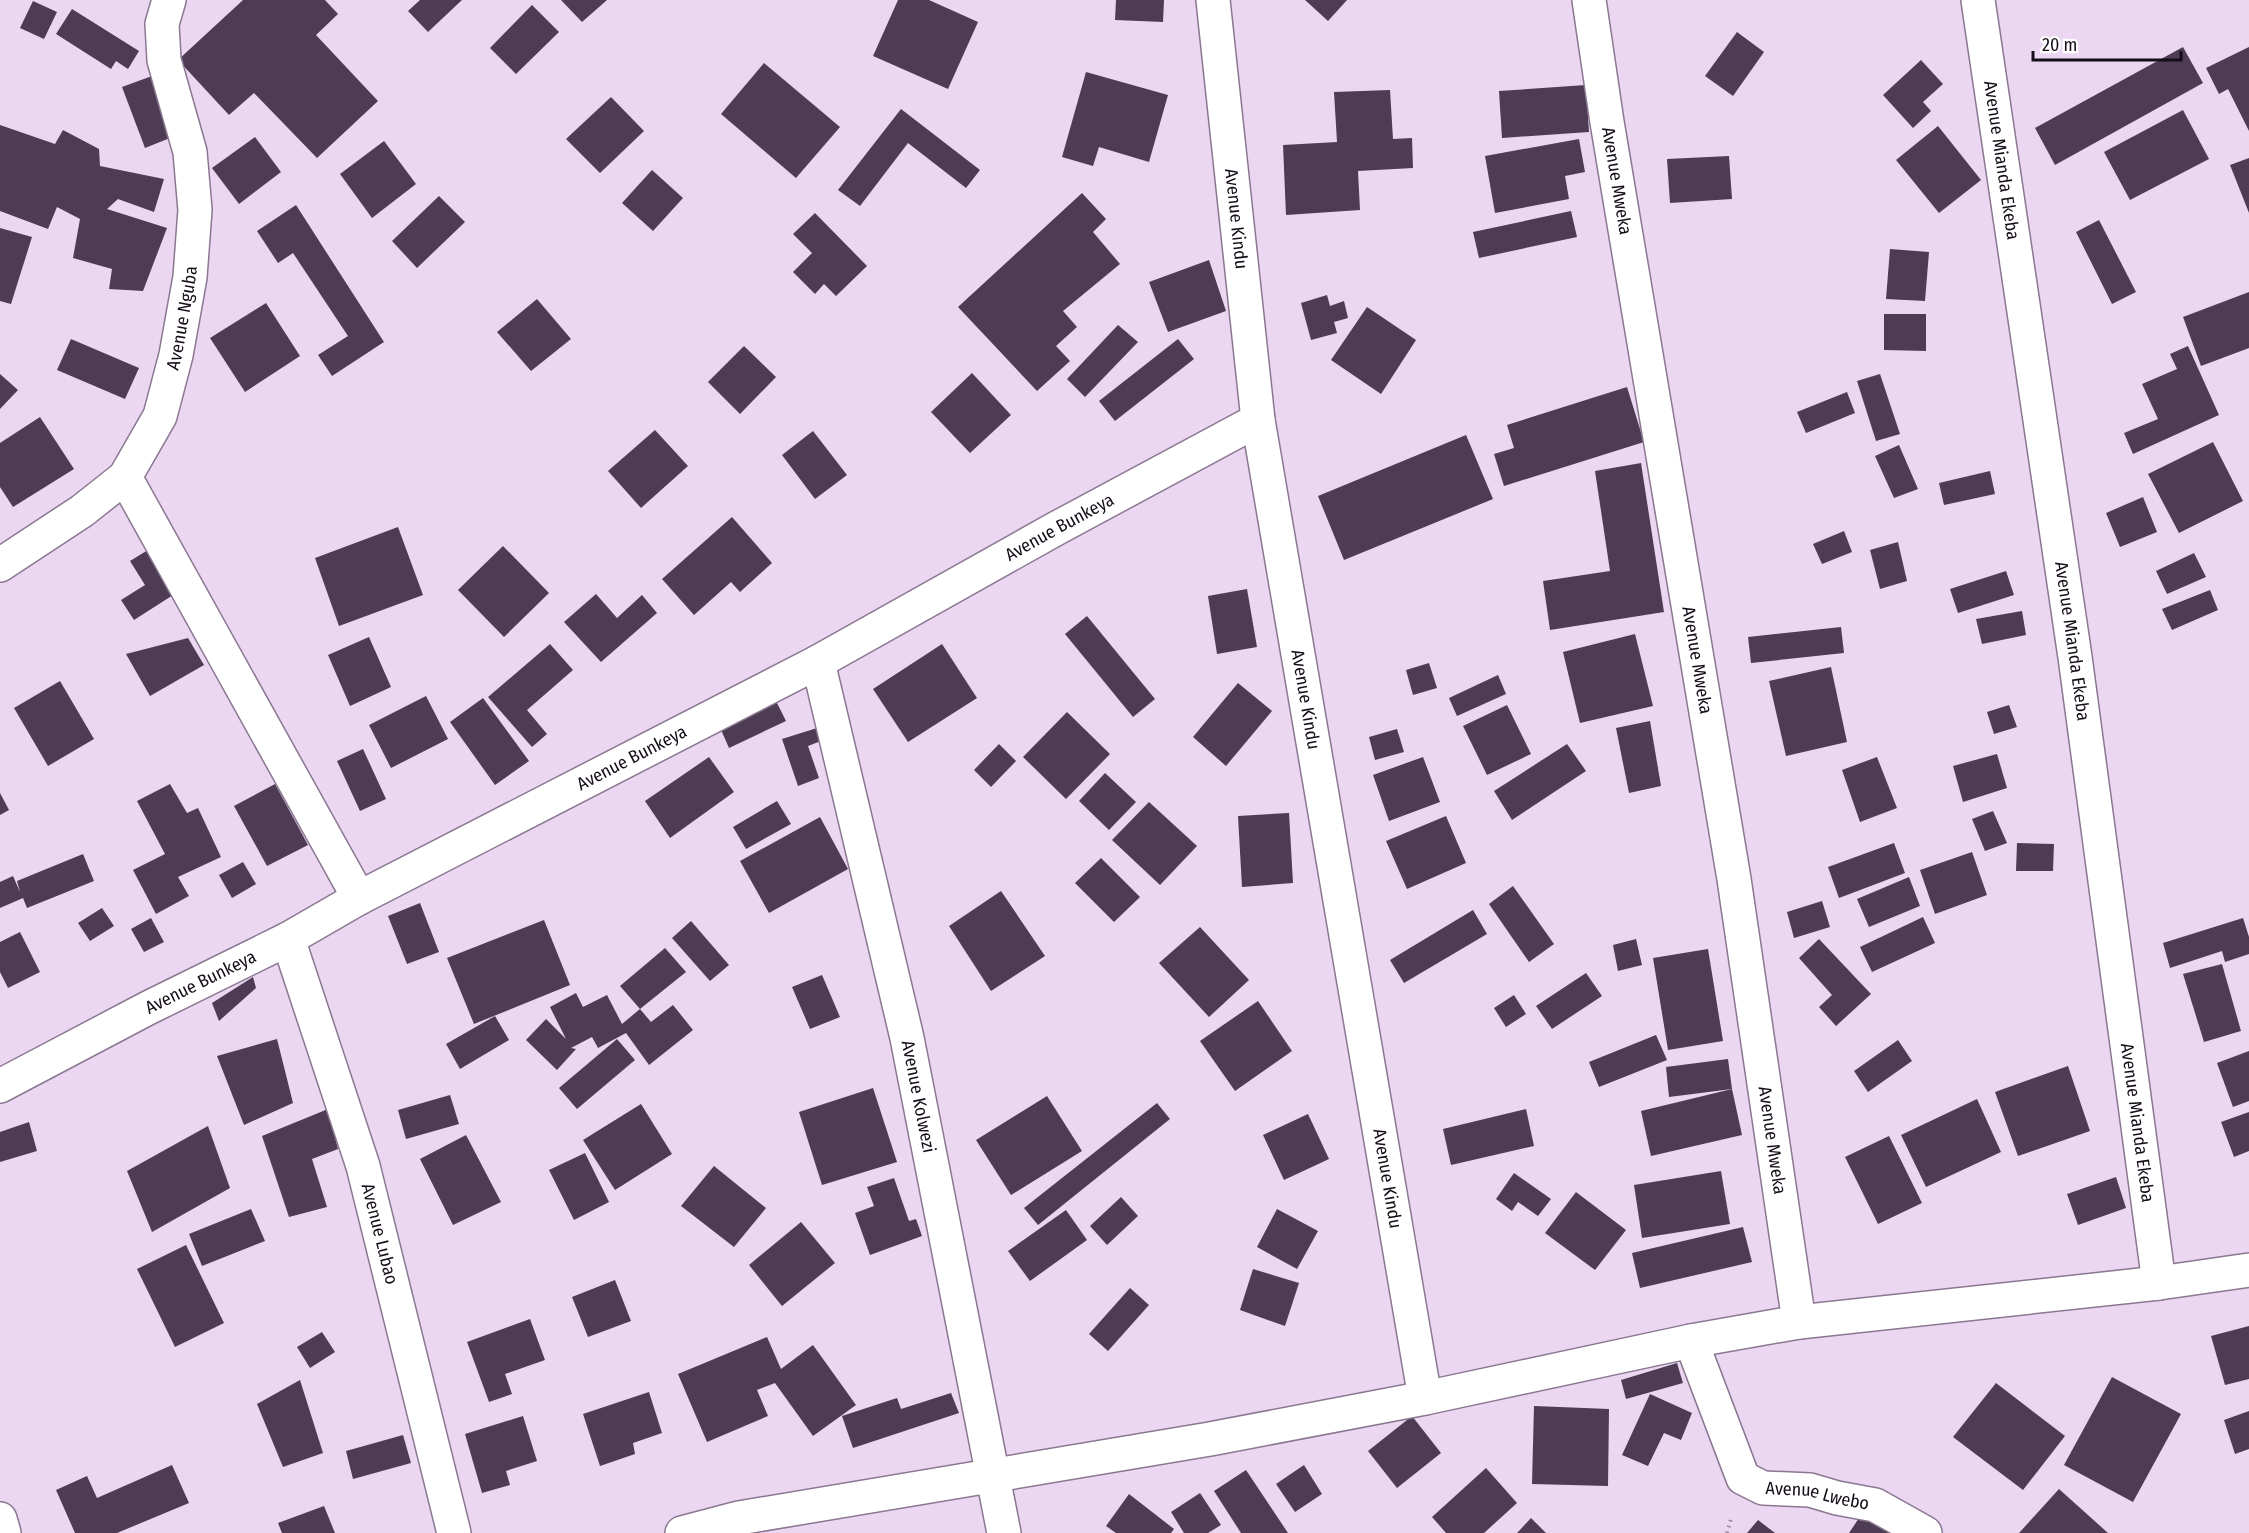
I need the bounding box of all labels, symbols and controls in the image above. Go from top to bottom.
scale bar [2033,24,2182,62]
text: 20 m [2042,34,2077,56]
street label: Avenue Mianda Ekeba [1979,79,2024,241]
street label: Avenue Mweka [1597,125,1637,237]
street label: Avenue Kindu [1220,167,1253,270]
street label: Avenue Nguba [162,265,202,372]
street label: Avenue Bunkeya [1001,488,1118,566]
street label: Avenue Mianda Ekeba [2050,560,2094,722]
street label: Avenue Mweka [1677,605,1717,716]
street label: Avenue Kindu [1286,648,1325,751]
street label: Avenue Bunkeya [573,720,691,795]
street label: Avenue Bunkeya [142,945,260,1019]
street label: Avenue Kolwezi [897,1038,940,1155]
street label: Avenue Mianda Ekeba [2116,1042,2159,1204]
street label: Avenue Mweka [1754,1085,1791,1196]
street label: Avenue Kindu [1368,1127,1407,1230]
street label: Avenue Lubao [357,1181,403,1287]
street label: Avenue Lwebo [1765,1477,1871,1515]

